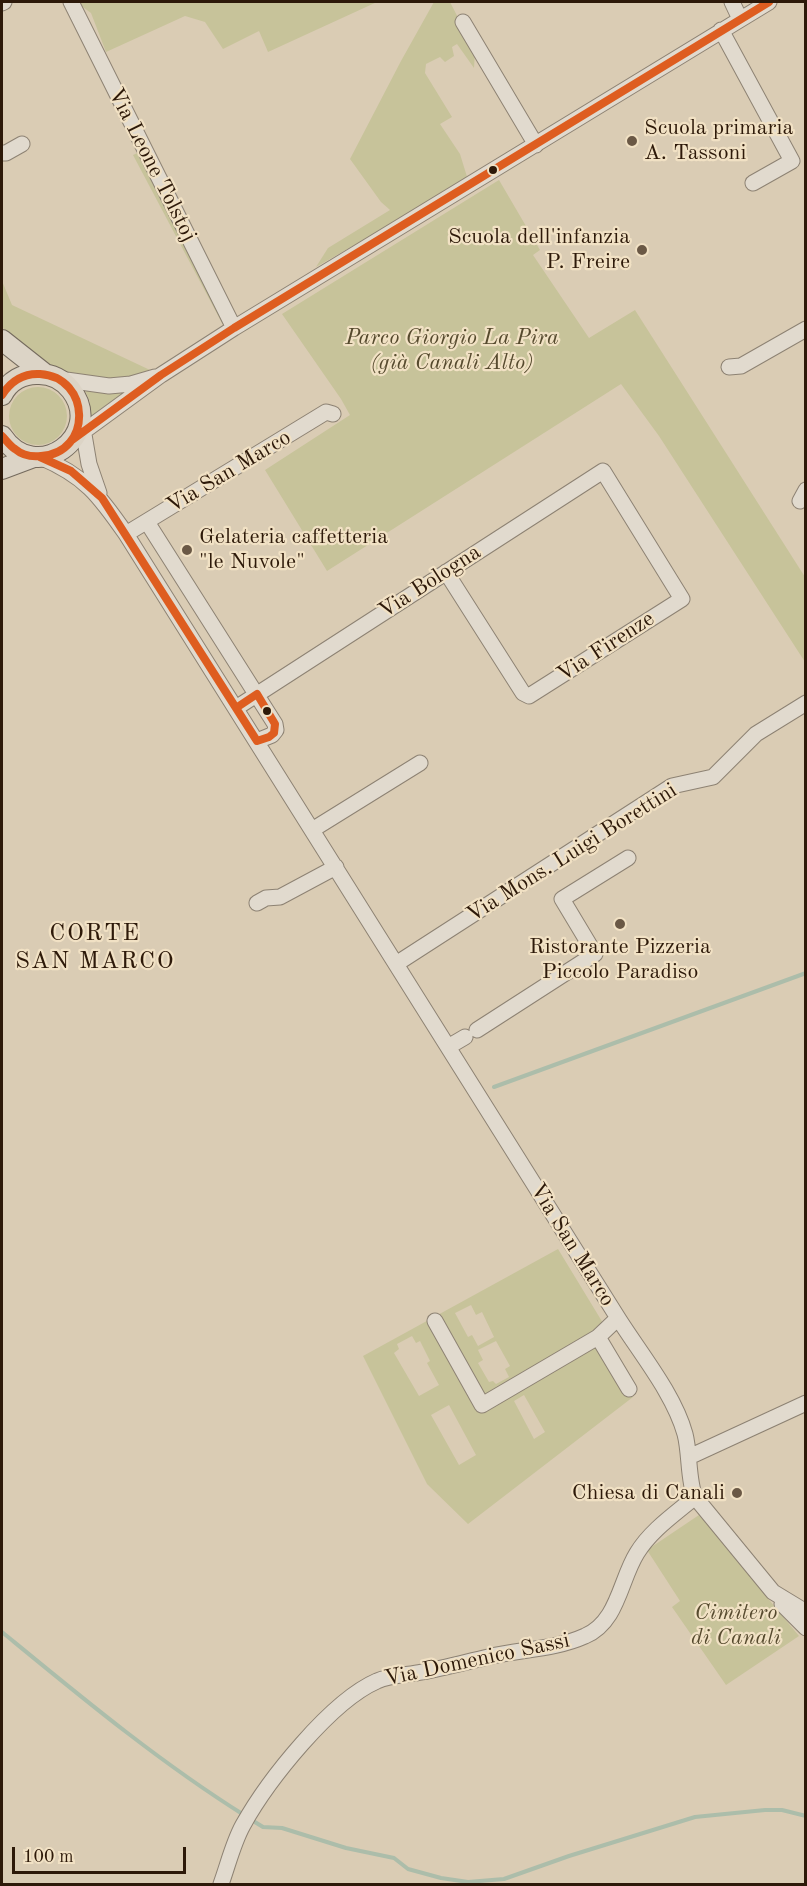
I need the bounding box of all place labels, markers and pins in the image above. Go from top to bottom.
place label: Scuola primaria A. Tassoni [644,115,793,166]
marker: Scuola primaria A. Tassoni [625,134,639,148]
unlabelled marker [487,164,499,176]
place label: Scuola dell'infanzia P. Freire [448,224,630,276]
marker: Scuola dell'infanzia P. Freire [635,243,649,257]
place label: Gelateria caffetteria "le Nuvole" [199,524,388,576]
marker: Gelateria caffetteria "le Nuvole" [180,543,194,557]
unlabelled marker [261,705,273,717]
marker: Ristorante Pizzeria Piccolo Paradiso [613,917,627,931]
place label: Ristorante Pizzeria Piccolo Paradiso [529,934,711,986]
place label: Chiesa di Canali [572,1480,725,1506]
marker: Chiesa di Canali [730,1486,744,1500]

